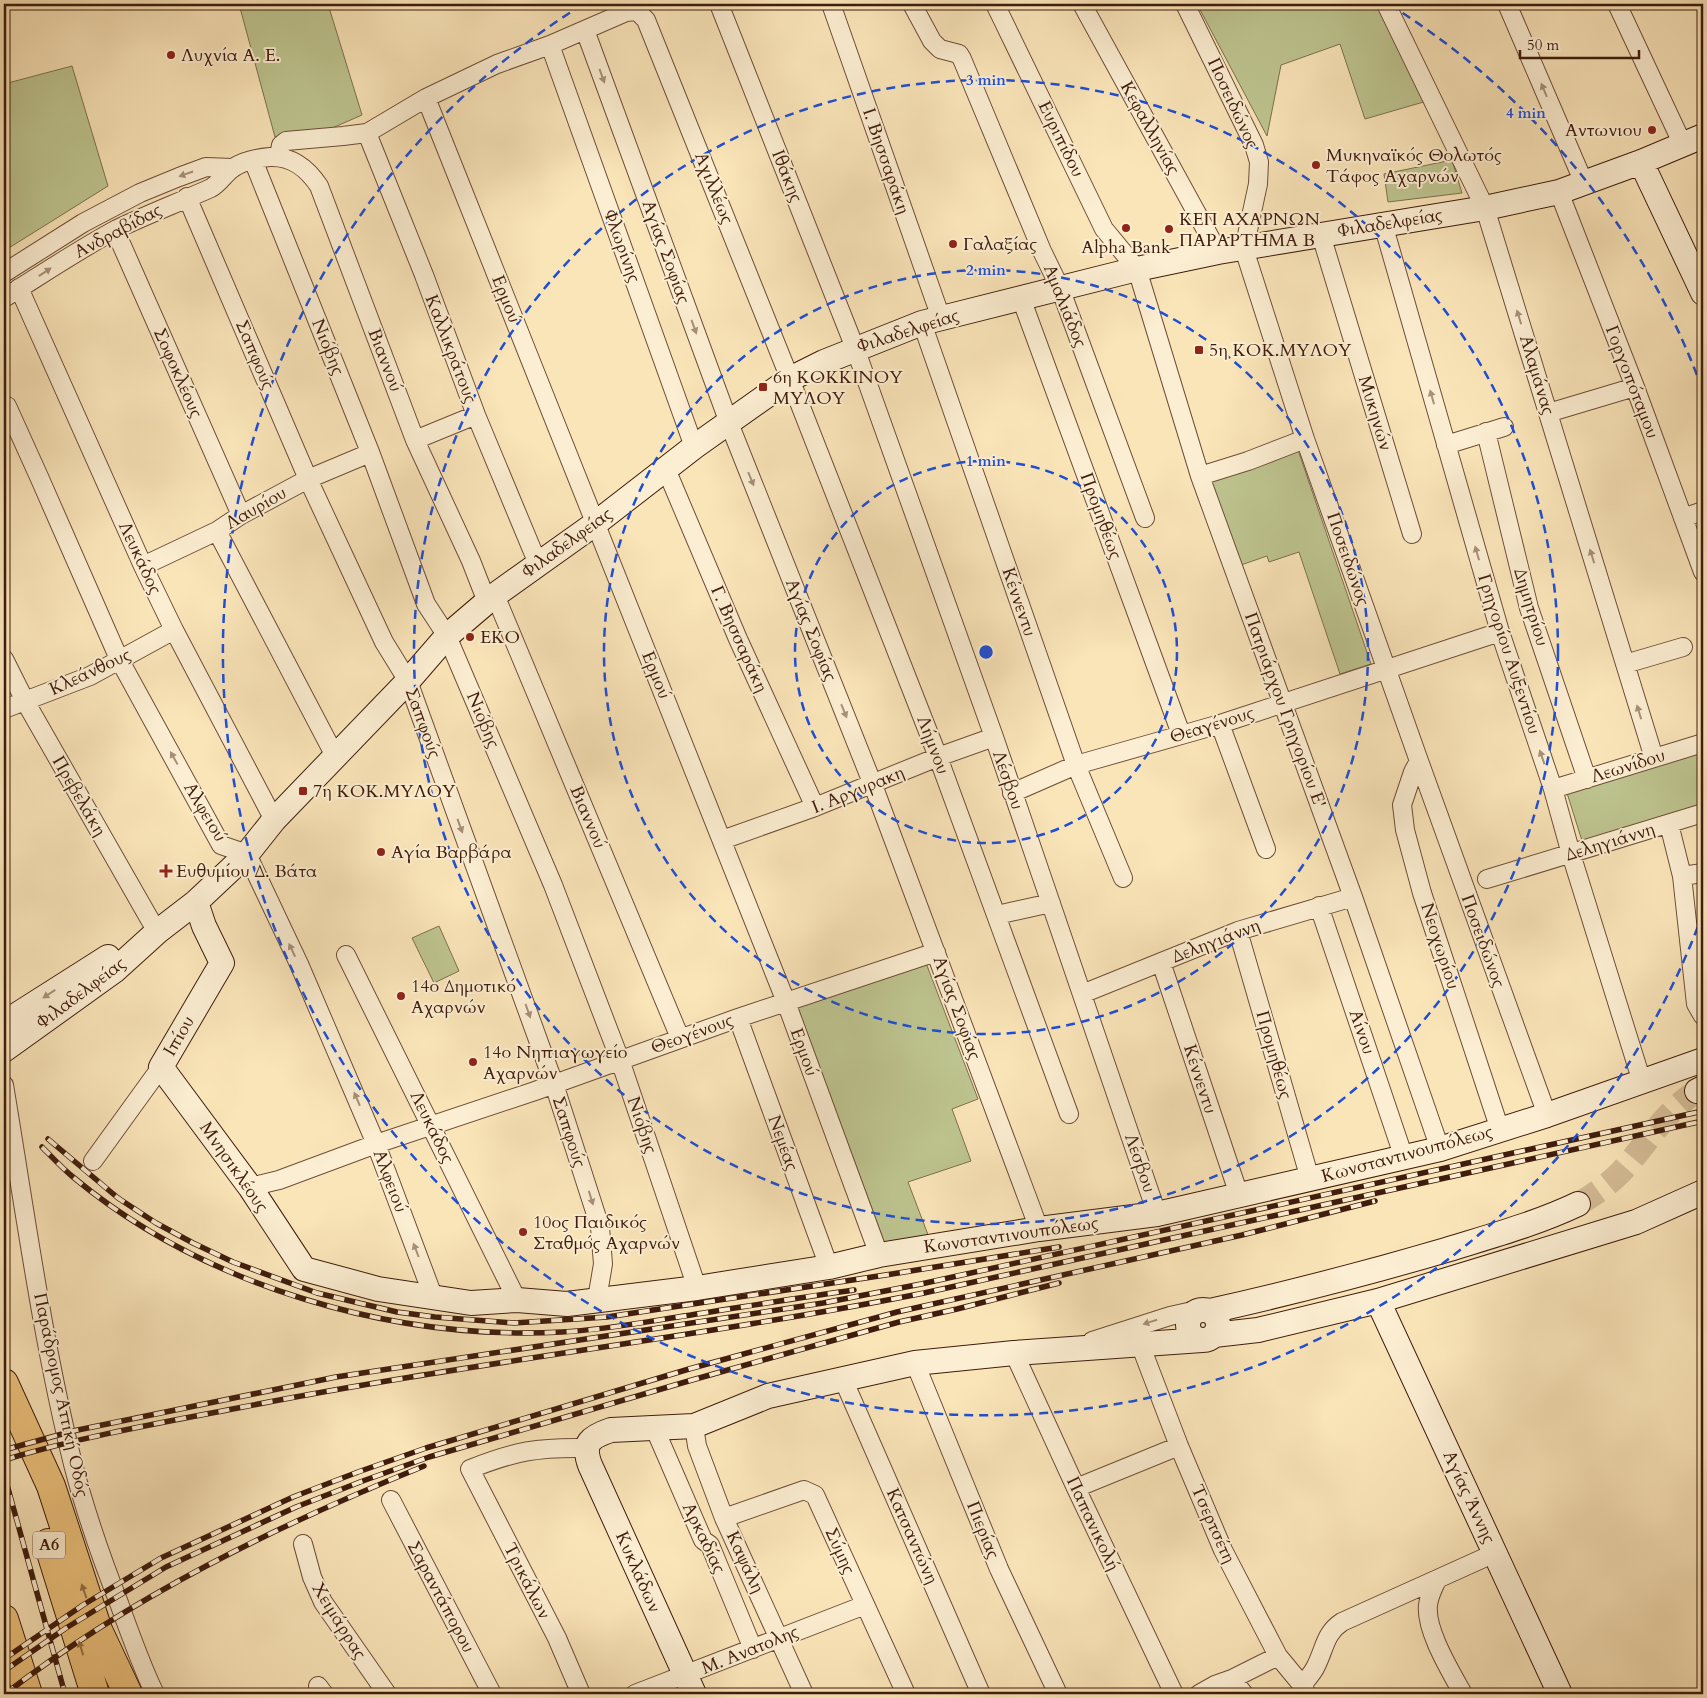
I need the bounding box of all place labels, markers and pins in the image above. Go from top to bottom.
place label: Λυχνία A. E. [181,43,280,68]
marker: Λυχνία A. E. [165,49,177,61]
place label: Αντωνιου [1565,118,1642,143]
marker: Αντωνιου [1646,124,1658,136]
place label: Μυκηναϊκός Θολωτός Τάφος Αχαρνών [1326,143,1502,189]
marker: Μυκηναϊκός Θολωτός Τάφος Αχαρνών [1310,159,1322,171]
place label: ΚΕΠ ΑΧΑΡΝΩΝ ΠΑΡΑΡΤΗΜΑ Β [1179,207,1320,253]
marker: Alpha Bank [1120,222,1132,234]
marker: ΚΕΠ ΑΧΑΡΝΩΝ ΠΑΡΑΡΤΗΜΑ Β [1163,223,1175,235]
place label: Γαλαξίας [963,232,1037,257]
place label: Alpha Bank [1081,235,1171,260]
marker: Γαλαξίας [947,238,959,250]
place label: 5η ΚΟΚ.ΜΥΛΟΥ [1209,338,1352,363]
marker: 5η ΚΟΚ.ΜΥΛΟΥ [1193,344,1205,356]
place label: 6η ΚΟΚΚΙΝΟΥ ΜΥΛΟΥ [773,365,903,411]
marker: 6η ΚΟΚΚΙΝΟΥ ΜΥΛΟΥ [757,381,769,393]
place label: EKO [480,625,520,650]
marker: EKO [464,631,476,643]
centre of rings [977,643,995,661]
place label: 7η ΚΟΚ.ΜΥΛΟΥ [313,779,456,804]
marker: 7η ΚΟΚ.ΜΥΛΟΥ [297,785,309,797]
place label: Αγία Βαρβάρα [391,840,511,865]
marker: Αγία Βαρβάρα [375,846,387,858]
place label: Ευθυμίου Δ. Βάτα [176,859,317,884]
marker: Ευθυμίου Δ. Βάτα [160,865,172,877]
place label: 14ο Δημοτικό Αχαρνών [411,974,516,1020]
marker: 14ο Δημοτικό Αχαρνών [395,990,407,1002]
place label: 14ο Νηπιαγωγείο Αχαρνών [483,1040,628,1086]
marker: 14ο Νηπιαγωγείο Αχαρνών [467,1056,479,1068]
place label: 10ος Παιδικός Σταθμός Αχαρνών [533,1210,680,1256]
marker: 10ος Παιδικός Σταθμός Αχαρνών [517,1226,529,1238]

